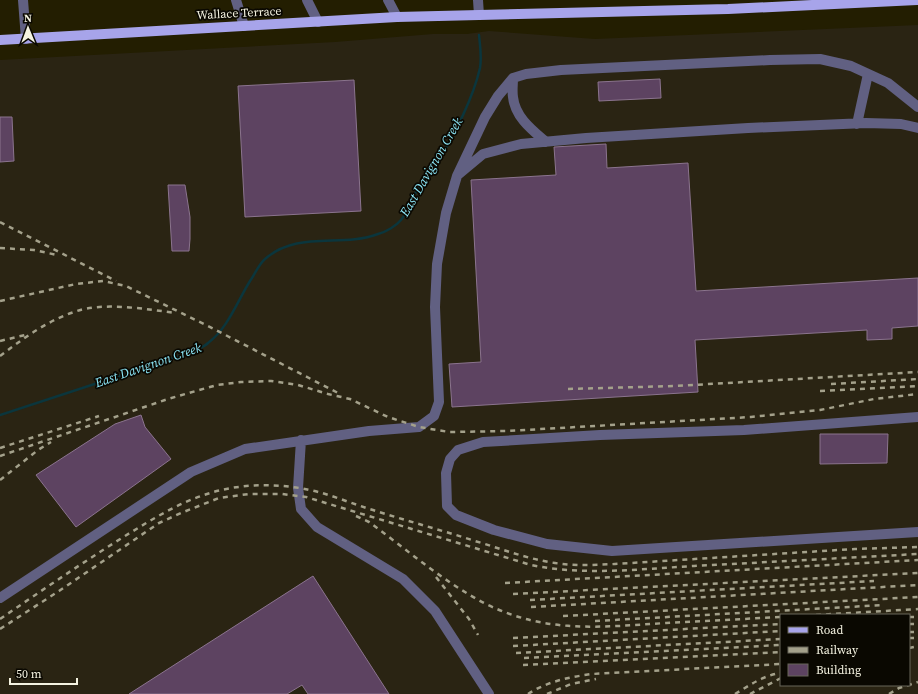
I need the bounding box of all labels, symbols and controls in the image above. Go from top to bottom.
street label: Wallace Terrace [196,3,282,23]
north arrow [8,8,48,48]
text: N [24,11,32,26]
water label: East Davignon Creek [395,114,467,220]
water label: East Davignon Creek [91,339,204,392]
legend [780,614,910,686]
text: Road [816,622,843,638]
text: Railway [816,642,859,658]
scale bar [10,660,77,686]
text: Building [816,662,861,678]
text: 50 m [16,666,42,682]

